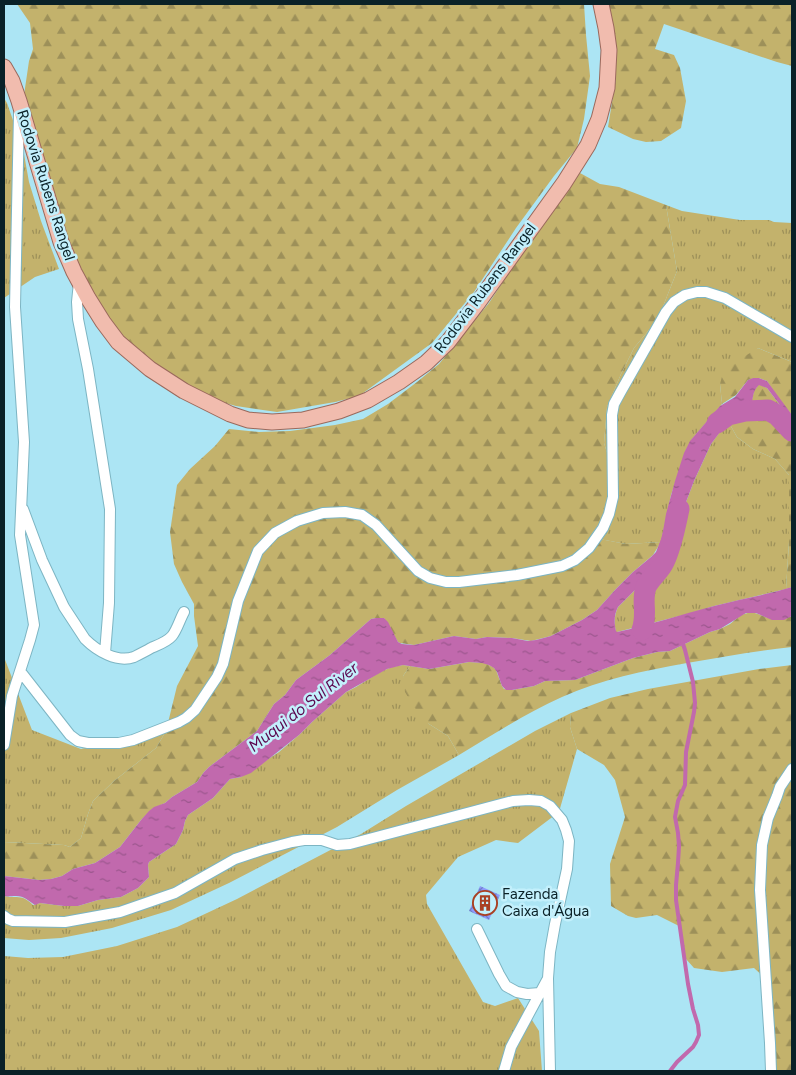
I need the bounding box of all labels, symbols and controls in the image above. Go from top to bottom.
street label: Rodovia Rubens Rangel [13,107,79,263]
street label: Rodovia Rubens Rangel [430,220,540,356]
water label: Muqui do Sul River [245,658,362,756]
place label: Fazenda Caixa d'Água [502,885,589,920]
building icon: Fazenda Caixa d'Água [472,890,498,916]

